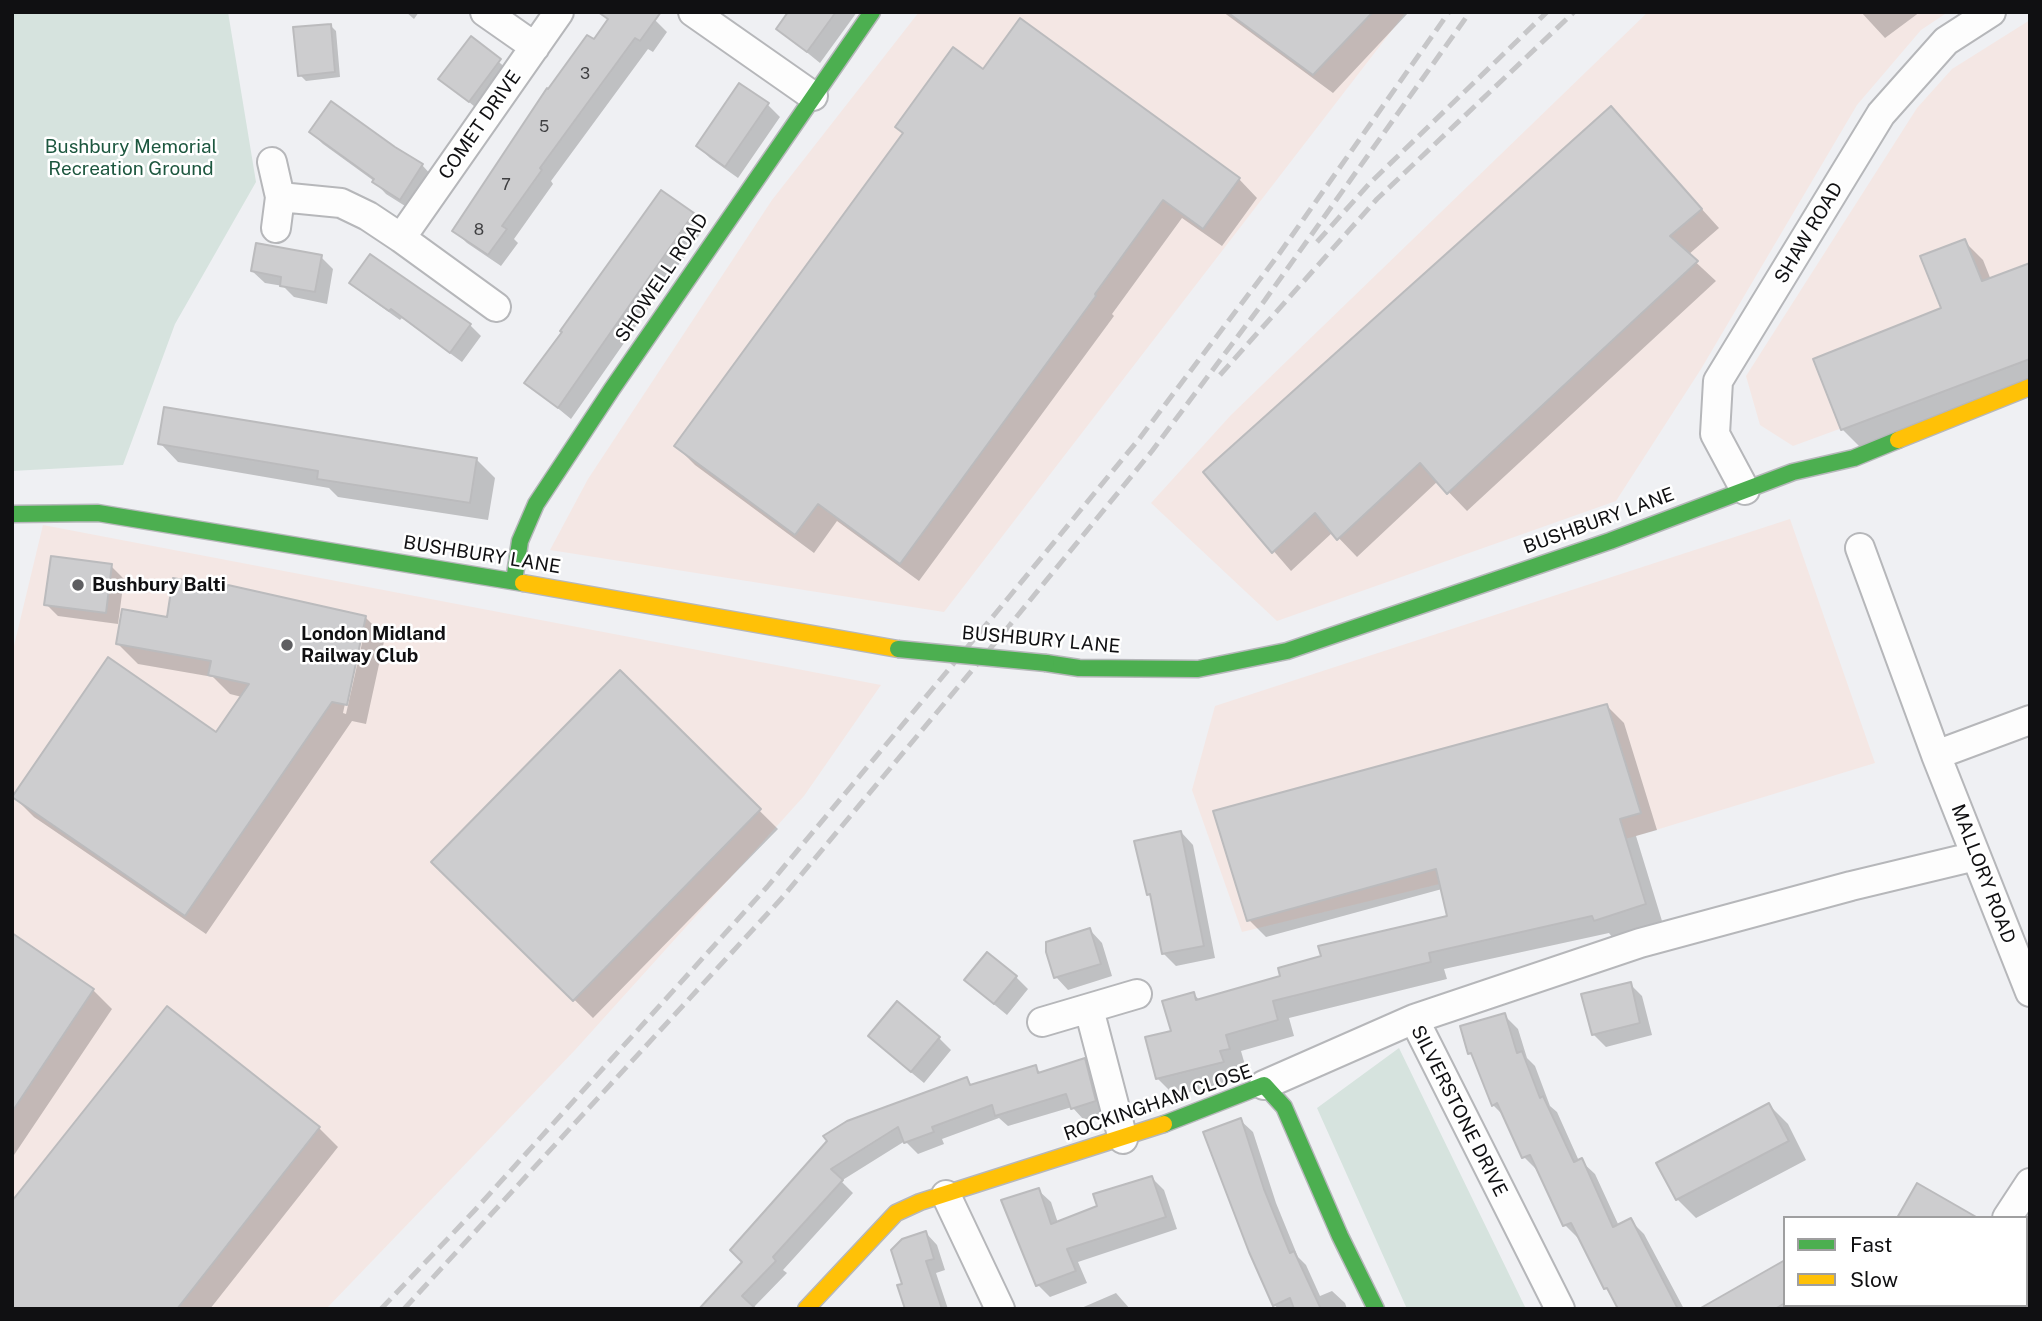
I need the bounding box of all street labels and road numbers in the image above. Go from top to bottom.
street label: COMET DRIVE [434,66,526,184]
street label: SHAW ROAD [1770,178,1848,288]
street label: SHOWELL ROAD [611,209,713,347]
street label: BUSHBURY LANE [1520,483,1678,559]
street label: BUSHBURY LANE [402,531,562,579]
street label: BUSHBURY LANE [961,622,1121,658]
street label: MALLORY ROAD [1946,801,2020,947]
street label: SILVERSTONE DRIVE [1406,1022,1512,1200]
street label: ROCKINGHAM CLOSE [1061,1060,1255,1146]

